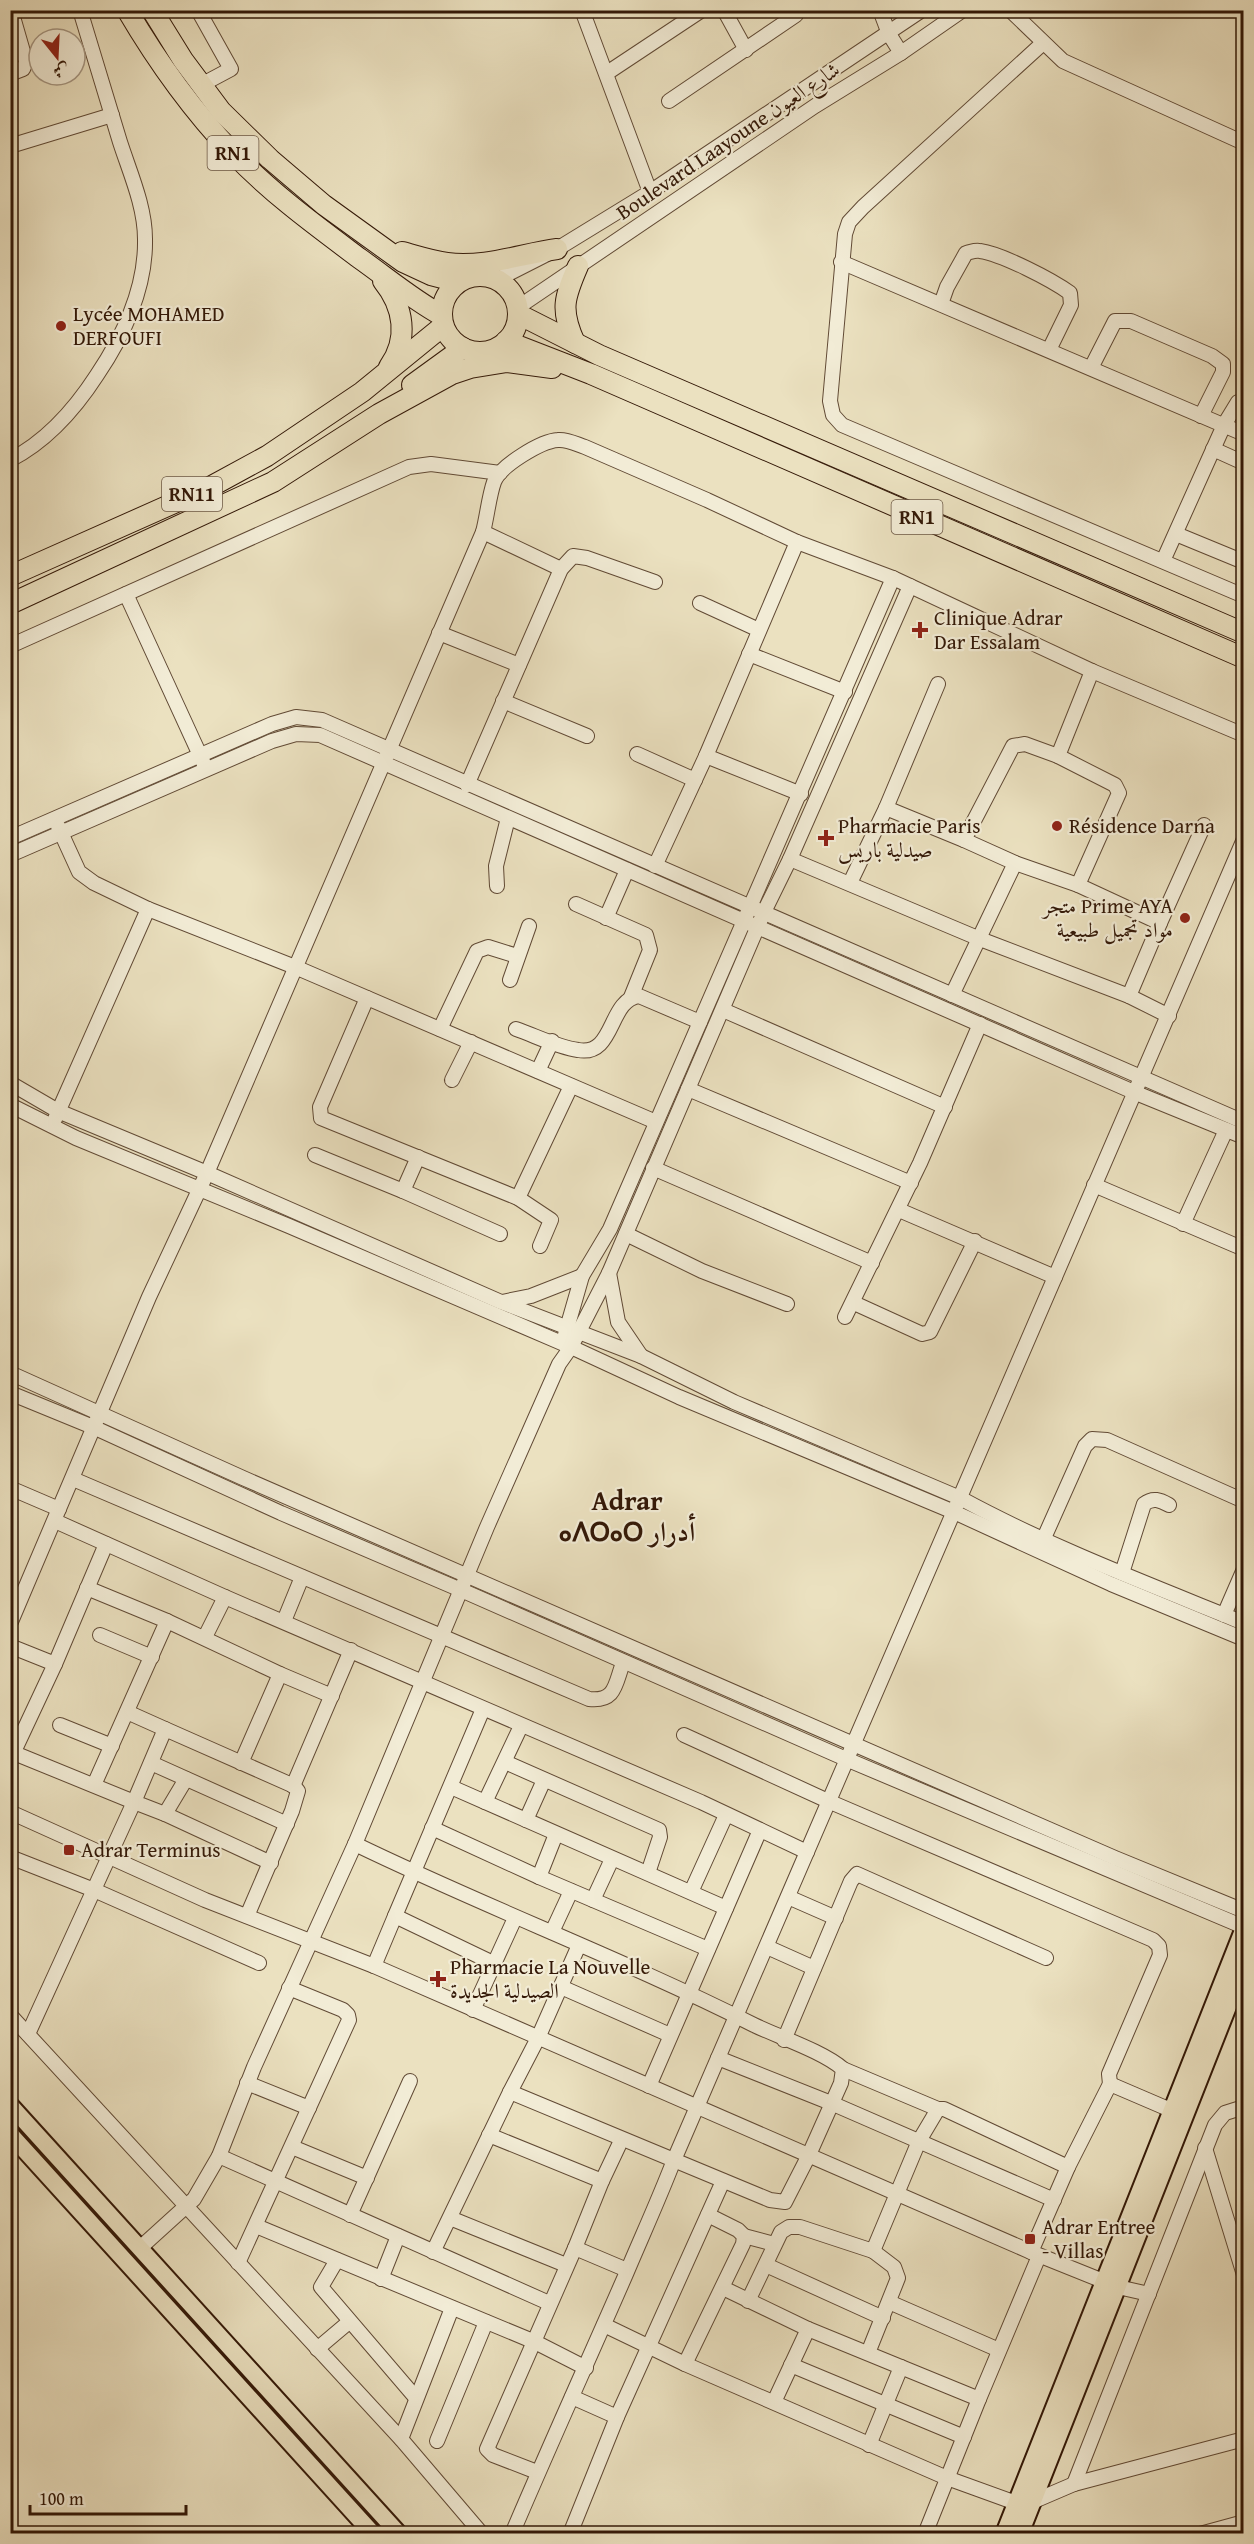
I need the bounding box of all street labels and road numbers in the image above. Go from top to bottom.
street label: Boulevard Laayoune شارع العيون [610,54,847,230]
road number: RN1 [208,136,258,170]
road number: RN11 [162,477,222,511]
road number: RN1 [892,500,942,534]

